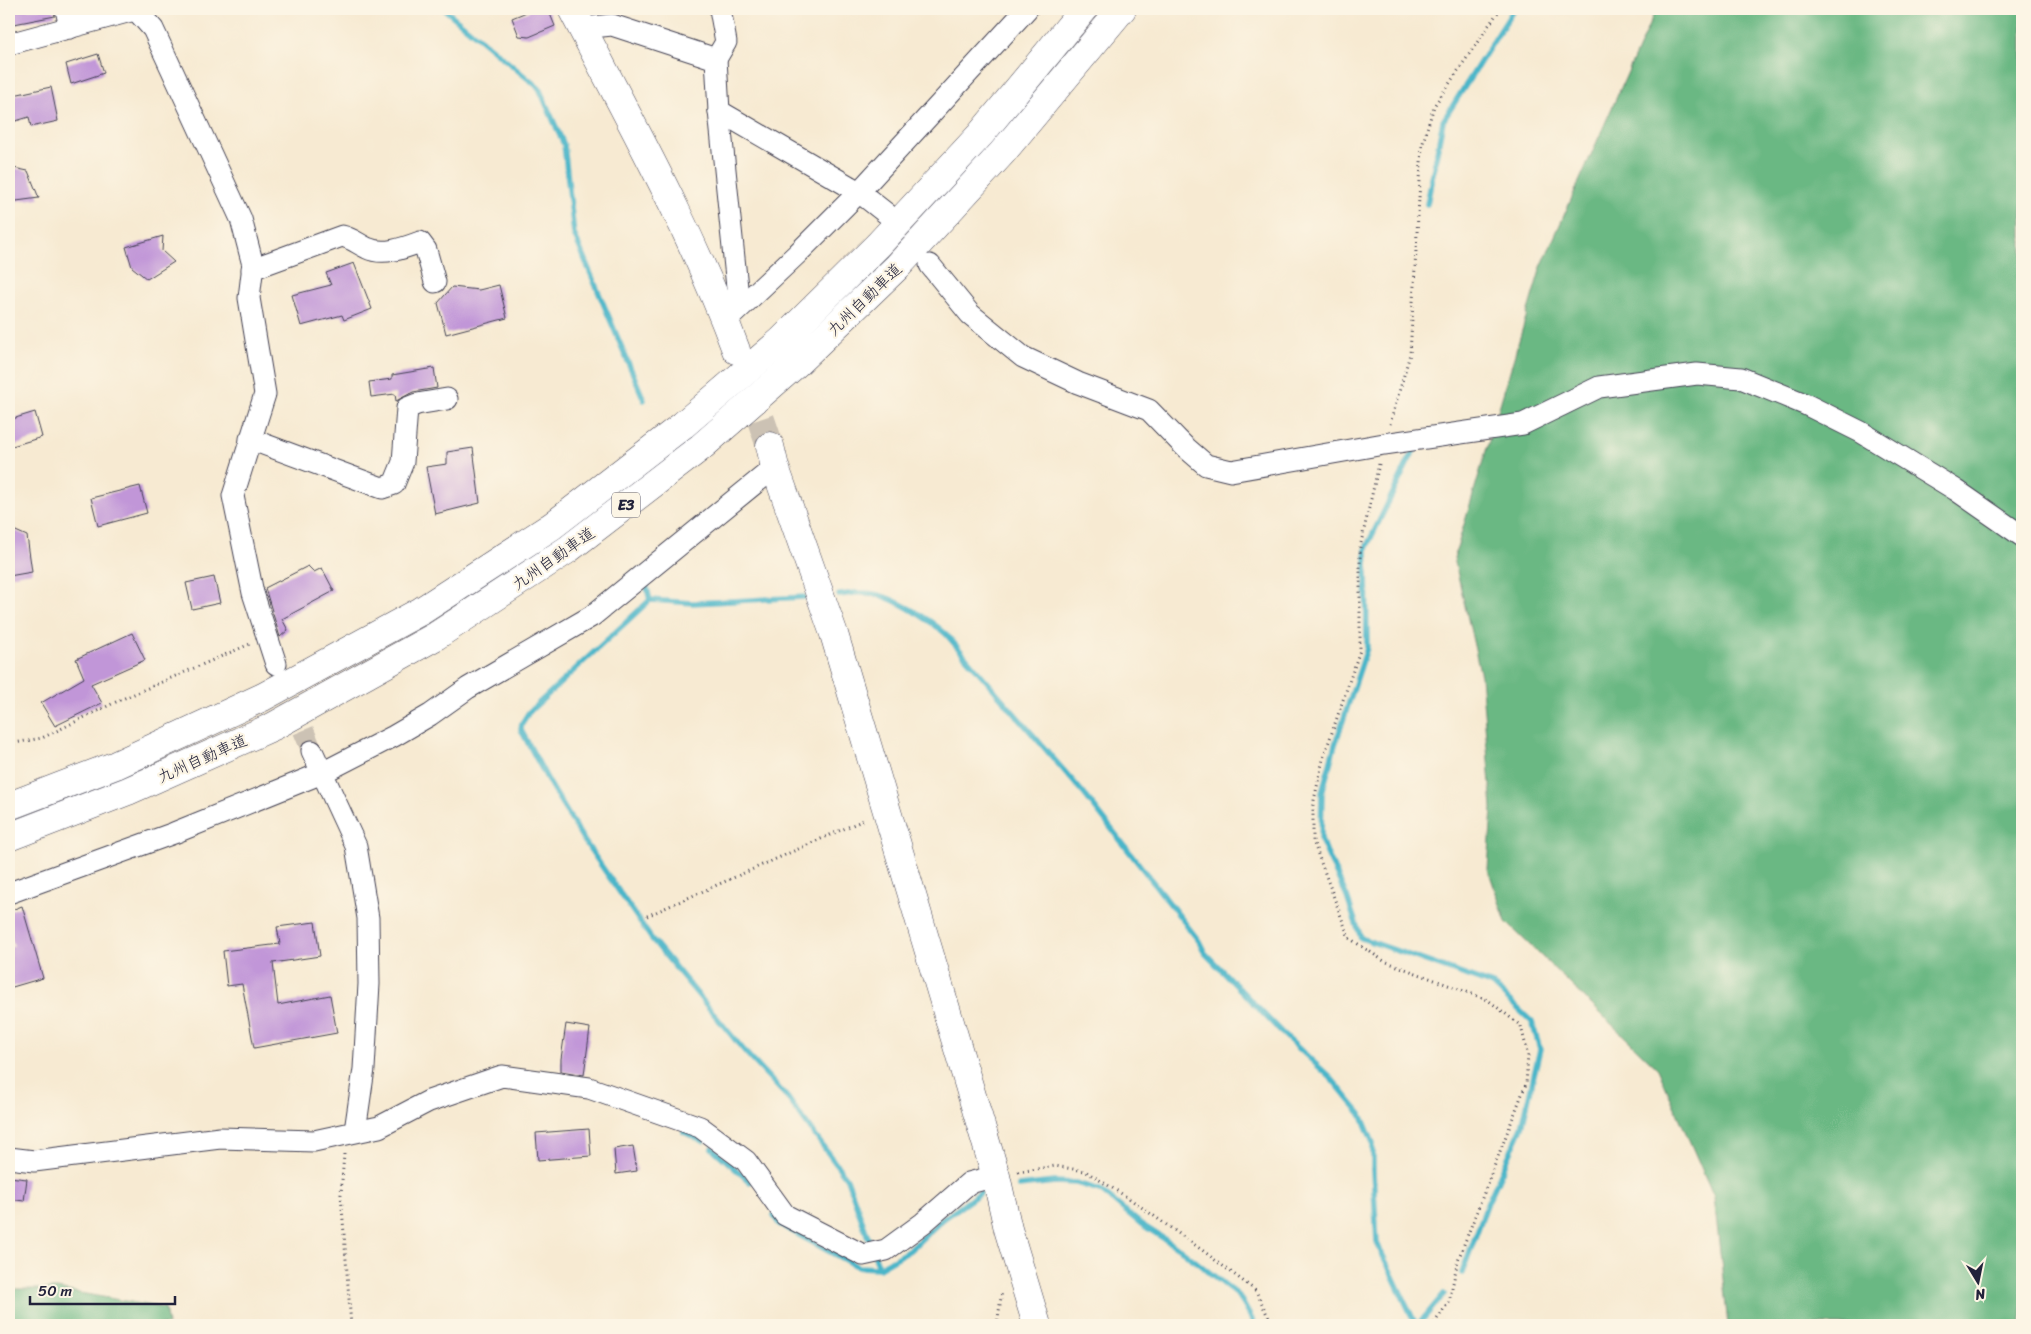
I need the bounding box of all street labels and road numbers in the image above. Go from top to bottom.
street label: 九州自動車道 [820,256,909,343]
road number: E3 [612,492,640,518]
street label: 九州自動車道 [506,519,601,598]
street label: 九州自動車道 [152,726,252,791]

